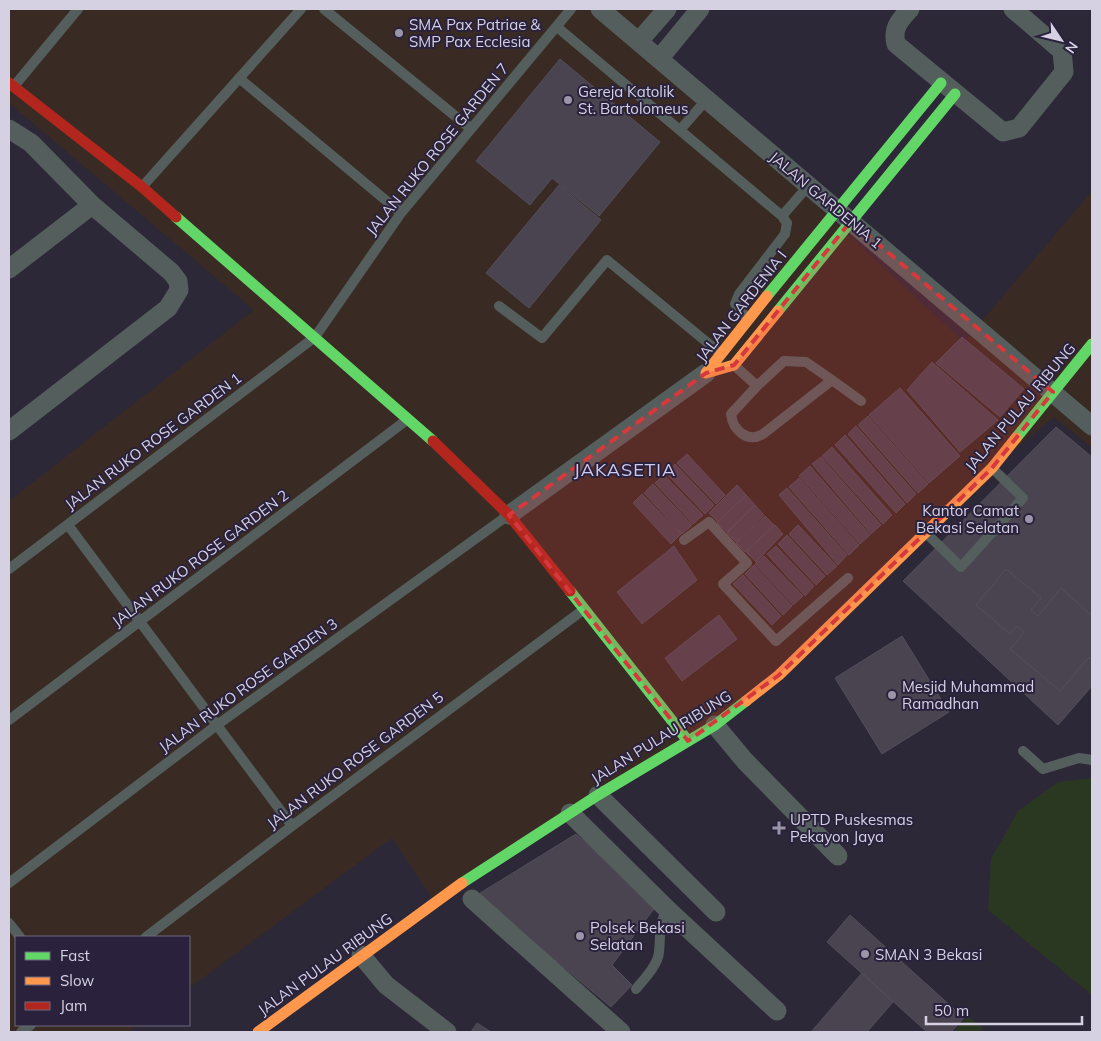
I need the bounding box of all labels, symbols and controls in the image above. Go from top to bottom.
place label: SMA Pax Patriae & SMP Pax Ecclesia [409,15,541,51]
north arrow [1036,15,1086,65]
marker: SMA Pax Patriae & SMP Pax Ecclesia [393,27,405,39]
text: N [1061,38,1082,57]
street label: JALAN RUKO ROSE GARDEN 7 [362,59,512,239]
place label: Gereja Katolik St. Bartolomeus [578,82,688,118]
marker: Gereja Katolik St. Bartolomeus [562,94,574,106]
street label: JALAN GARDENIA 1 [766,147,886,253]
street label: JALAN GARDENIA I [692,246,790,366]
street label: JALAN PULAU RIBUNG [961,339,1079,475]
street label: JALAN RUKO ROSE GARDEN 1 [61,368,245,514]
district label: JAKASETIA [574,458,676,481]
street label: JALAN RUKO ROSE GARDEN 2 [108,485,292,631]
place label: Kantor Camat Bekasi Selatan [916,501,1019,537]
marker: Kantor Camat Bekasi Selatan [1023,513,1035,525]
street label: JALAN RUKO ROSE GARDEN 3 [155,614,341,756]
place label: Mesjid Muhammad Ramadhan [902,677,1034,713]
street label: JALAN PULAU RIBUNG [587,686,735,788]
street label: JALAN RUKO ROSE GARDEN 5 [263,687,447,833]
marker: Mesjid Muhammad Ramadhan [886,689,898,701]
place label: UPTD Puskesmas Pekayon Jaya [790,810,913,846]
marker: UPTD Puskesmas Pekayon Jaya [772,821,786,835]
street label: JALAN PULAU RIBUNG [254,909,396,1019]
place label: Polsek Bekasi Selatan [590,918,685,954]
marker: Polsek Bekasi Selatan [574,930,586,942]
legend [15,936,190,1026]
place label: SMAN 3 Bekasi [875,945,982,964]
text: Fast [60,946,90,965]
marker: SMAN 3 Bekasi [859,948,871,960]
text: Slow [60,971,94,990]
scale bar [926,994,1082,1026]
text: Jam [60,996,87,1015]
text: 50 m [934,1001,969,1020]

